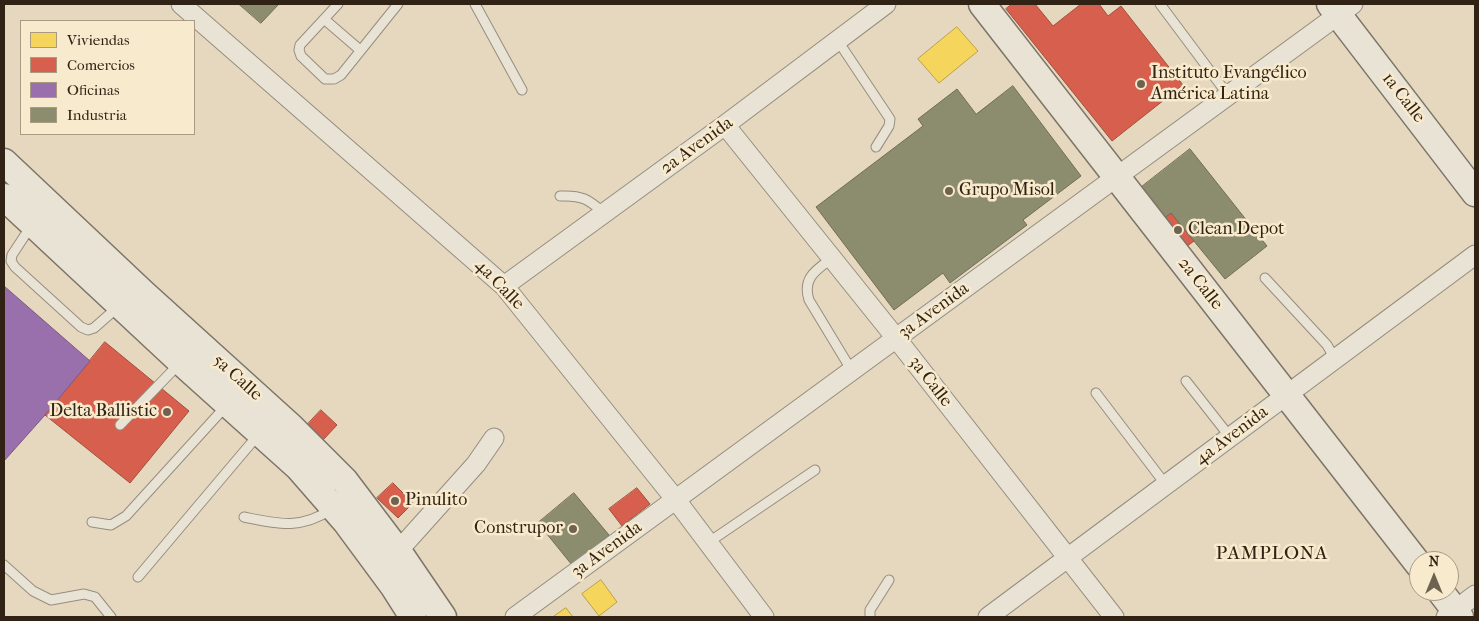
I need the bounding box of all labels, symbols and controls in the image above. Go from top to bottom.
legend [20,20,195,135]
text: Viviendas [67,31,129,49]
text: Comercios [67,56,135,74]
place label: Instituto Evangélico América Latina [1151,63,1307,106]
street label: 1a Calle [1377,69,1429,127]
marker: Instituto Evangélico América Latina [1135,78,1147,90]
text: Oficinas [67,81,119,99]
text: Industria [67,106,127,124]
street label: 2a Avenida [657,113,737,179]
place label: Grupo Misol [959,180,1055,202]
marker: Grupo Misol [943,185,955,197]
place label: Clean Depot [1188,219,1284,241]
marker: Clean Depot [1172,224,1184,236]
street label: 2a Calle [1173,253,1227,315]
street label: 4a Calle [470,255,528,315]
street label: 3a Avenida [894,278,974,344]
street label: 5a Calle [208,350,266,406]
street label: 3a Calle [903,352,957,412]
place label: Delta Ballistic [49,401,157,423]
street label: 4a Avenida [1191,402,1273,470]
marker: Delta Ballistic [161,406,173,418]
place label: Pinulito [405,490,467,512]
marker: Pinulito [389,495,401,507]
street label: 3a Avenida [567,517,647,583]
place label: Construpor [474,518,563,540]
marker: Construpor [567,523,579,535]
district label: PAMPLONA [1215,543,1329,565]
north arrow [1409,551,1459,601]
text: N [1429,553,1439,570]

